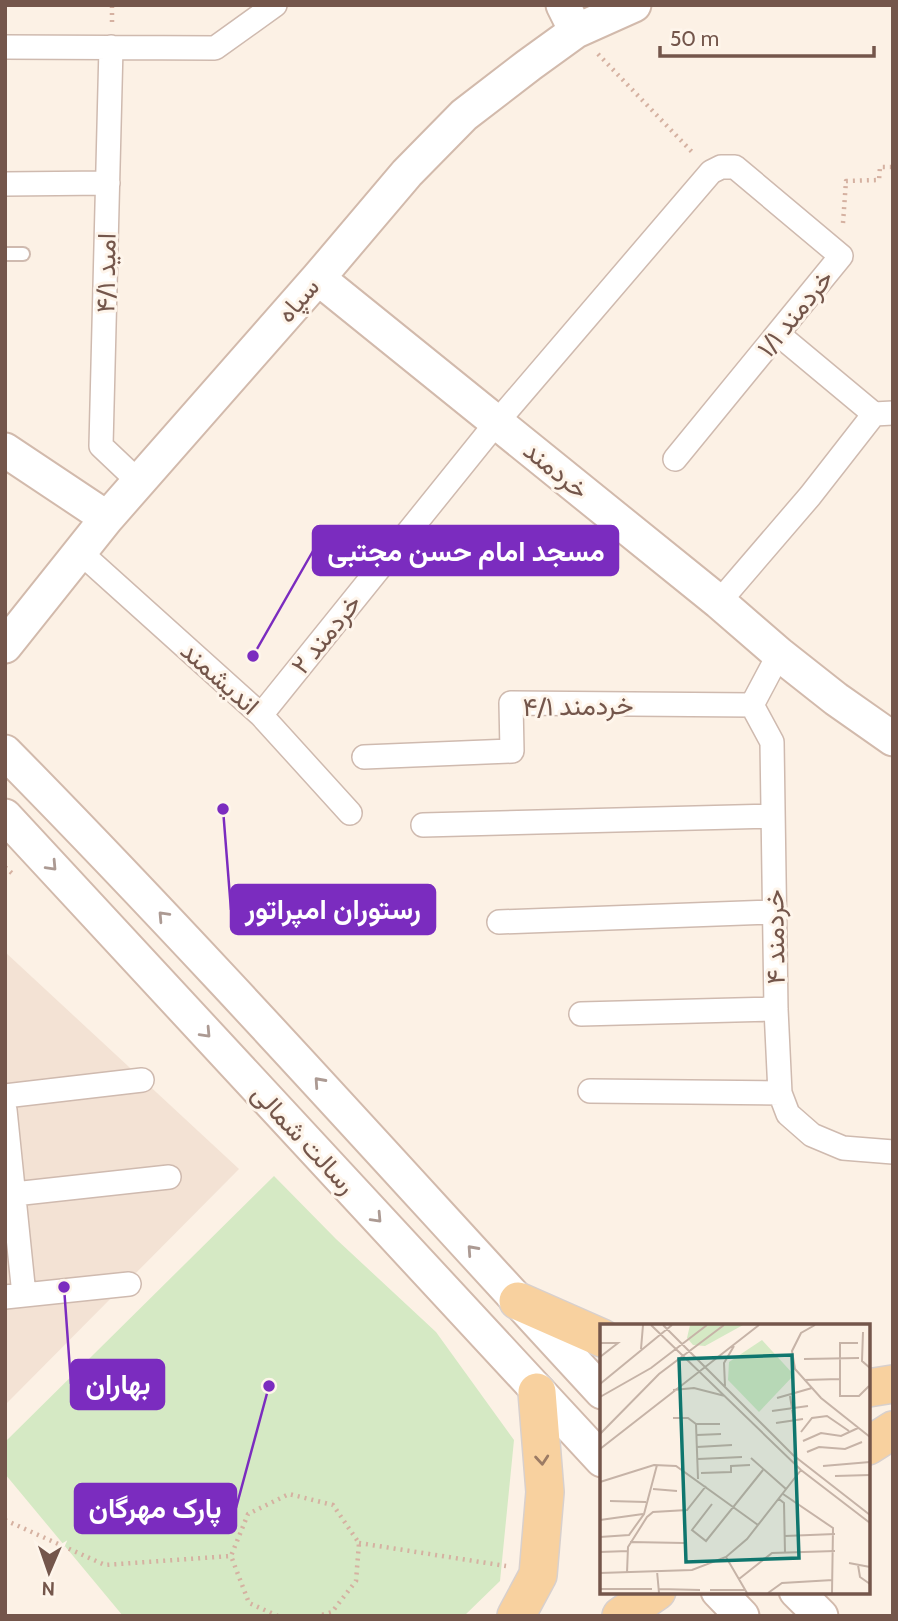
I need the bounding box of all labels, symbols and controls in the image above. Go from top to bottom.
scale bar [660,14,874,58]
text: 50 m [670,26,719,51]
street label: امید ۴/۱ [89,233,123,313]
street label: خردمند ۱/۱ [750,263,840,363]
street label: سپاه [270,271,328,330]
street label: خردمند [517,434,595,506]
callout: مسجد امام حسن مجتبی [313,526,618,575]
text: مسجد امام حسن مجتبی [327,534,605,570]
street label: خردمند ۲ [284,587,368,681]
street label: اندیشمند [174,634,266,722]
street label: خردمند ۴/۱ [522,689,634,723]
one-way arrow [44,858,57,871]
callout: رستوران امپراتور [231,885,435,934]
street label: خردمند ۴ [758,889,792,985]
text: رستوران امپراتور [244,892,421,929]
one-way arrow [159,911,172,924]
one-way arrow [198,1025,211,1038]
one-way arrow [315,1077,327,1090]
street label: رسالت شمالی [245,1078,363,1200]
one-way arrow [369,1210,382,1223]
one-way arrow [468,1245,480,1258]
inset map [600,1324,870,1593]
callout: بهاران [71,1360,164,1409]
text: بهاران [85,1367,151,1402]
one-way arrow [534,1455,549,1466]
callout: پارک مهرگان [75,1484,236,1533]
text: پارک مهرگان [88,1491,222,1528]
north arrow [14,1537,84,1607]
text: N [41,1577,56,1600]

